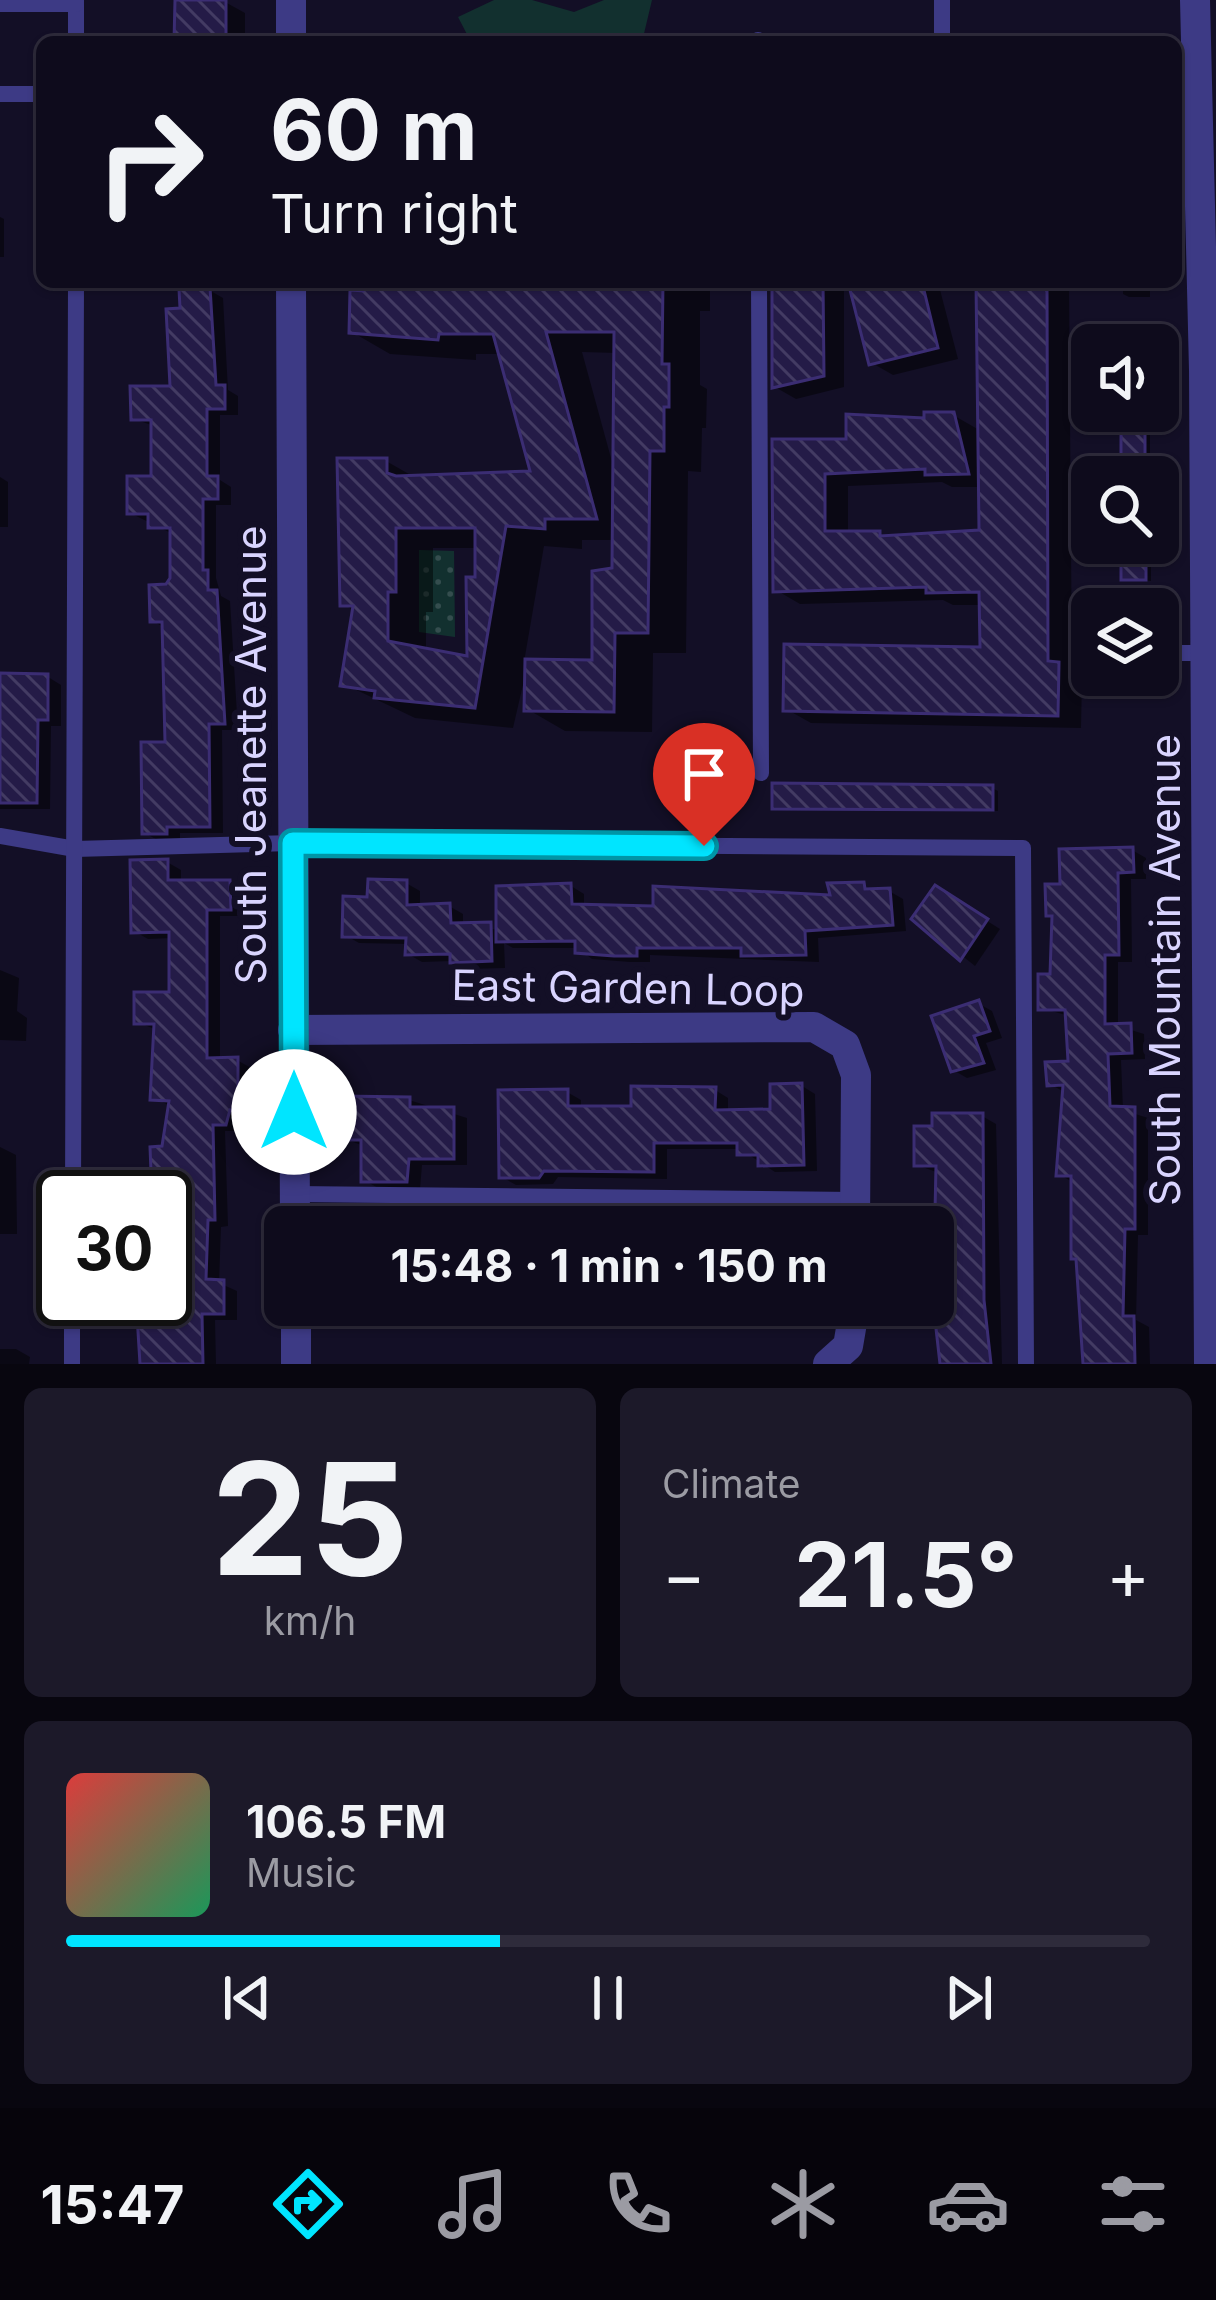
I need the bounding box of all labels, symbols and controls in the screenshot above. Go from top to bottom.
text: 60 m [270,79,478,180]
icon: right [72,84,228,240]
text: Turn right [270,181,518,246]
map controls [1071,324,1179,696]
button: sound [1071,324,1179,432]
button: search [1071,456,1179,564]
street label: South Jeanette Avenue [225,526,276,985]
button: layers [1071,588,1179,696]
pin [653,723,755,846]
street label: South Mountain Avenue [1139,734,1190,1206]
icon: arrive [671,741,737,807]
street label: East Garden Loop [451,959,805,1016]
position arrow [231,1049,357,1175]
speed limit sign: 30 [36,1170,192,1326]
text: 15:48 · 1 min · 150 m [390,1238,828,1293]
text: 25 [211,1424,409,1613]
text: Climate [662,1460,801,1507]
text: 21.5° [794,1520,1018,1629]
text: − [662,1535,706,1615]
text: + [1106,1535,1150,1615]
text: km/h [264,1597,356,1644]
text: 106.5 FM [246,1794,446,1849]
text: Music [246,1849,357,1896]
icon: previous [214,1965,280,2031]
icon: pause [575,1965,641,2031]
icon: next [936,1965,1002,2031]
icon: directions [266,2162,350,2246]
icon: music [431,2162,515,2246]
icon: phone [596,2162,680,2246]
icon: climate [761,2162,845,2246]
icon: car [926,2162,1010,2246]
icon: filters [1091,2162,1175,2246]
text: 15:47 [41,2172,184,2237]

